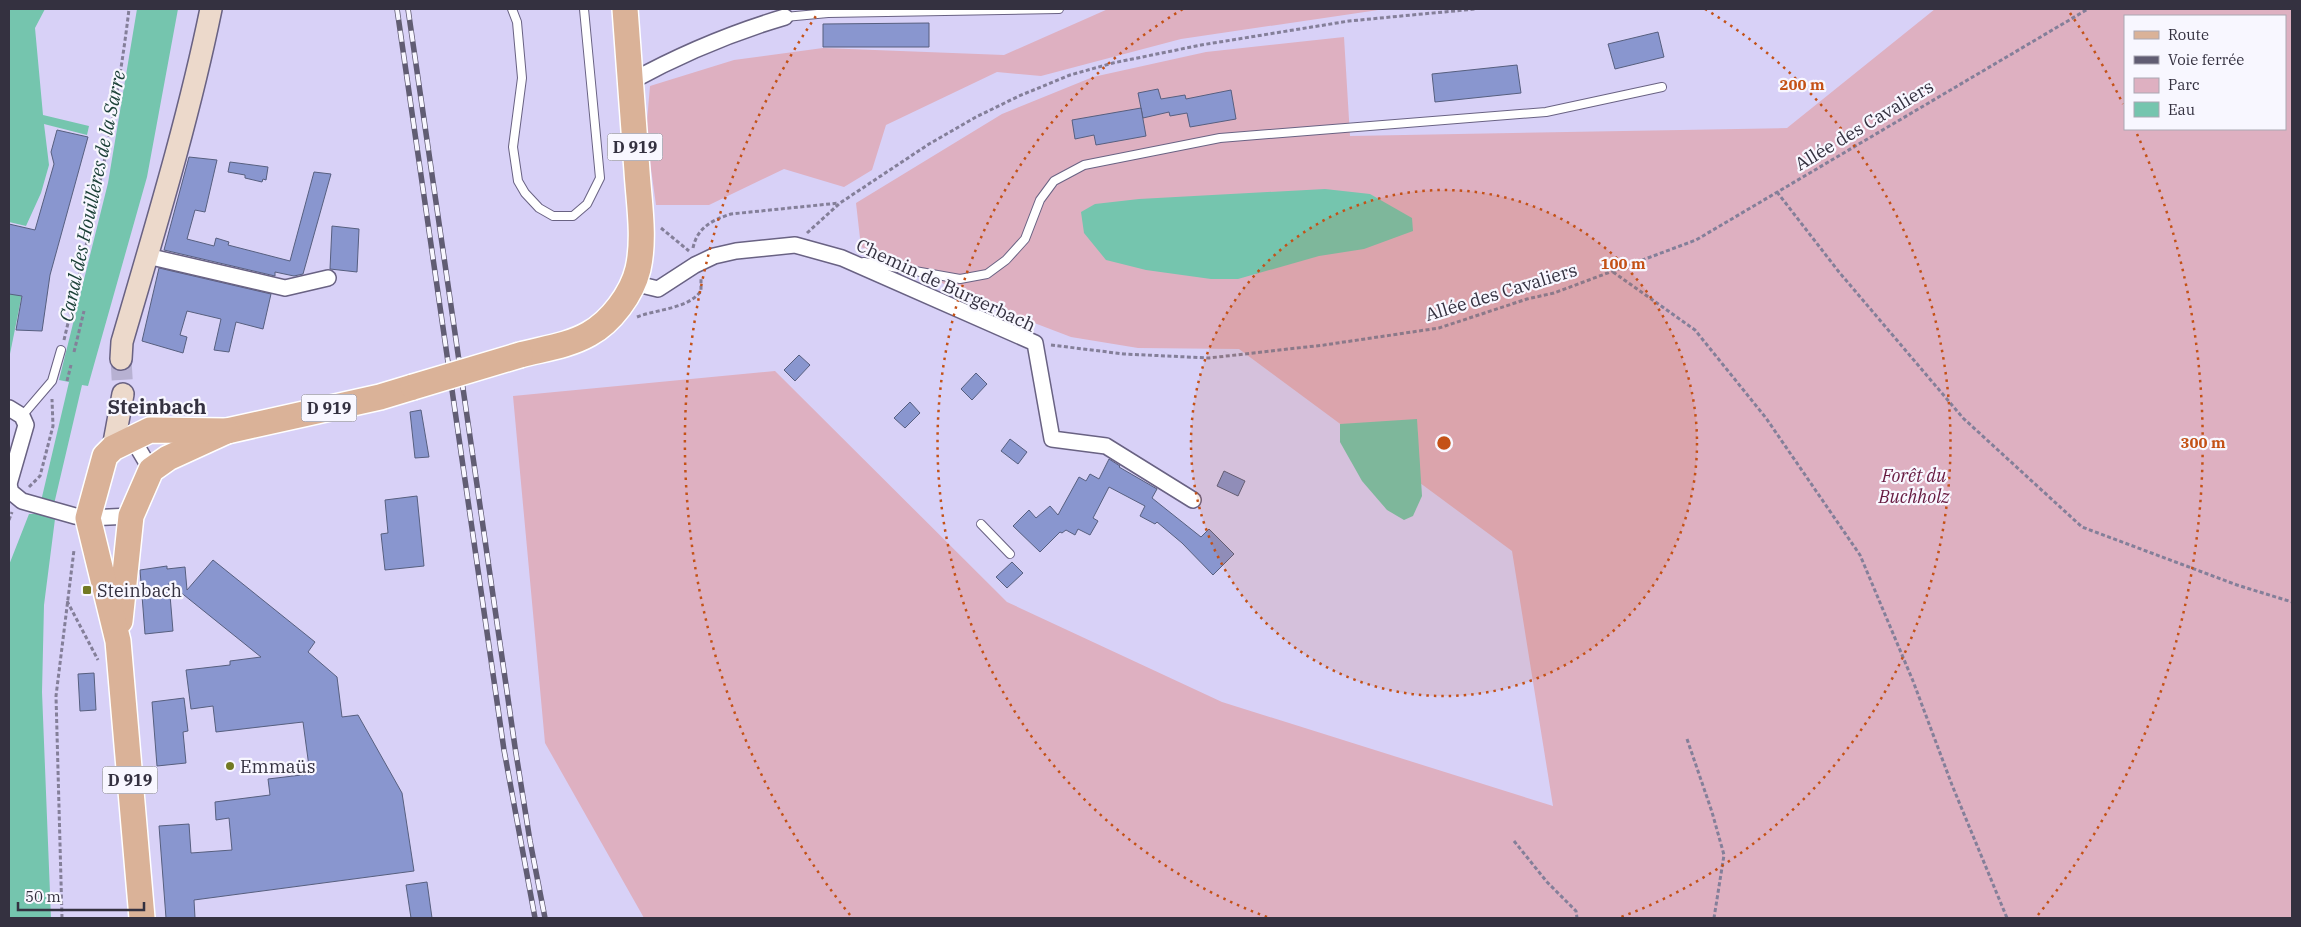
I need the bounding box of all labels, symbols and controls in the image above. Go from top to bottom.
legend [2124,15,2286,130]
text: Route [2168,25,2209,44]
text: Voie ferrée [2168,50,2244,69]
water label: Canal des Houillères de la Sarre [54,68,130,324]
text: 200 m [1779,75,1825,94]
street label: Allée des Cavaliers [1790,75,1938,175]
text: Parc [2168,75,2200,94]
text: Eau [2168,100,2195,119]
road number: D 919 [608,134,662,160]
street label: Chemin de Burgerbach [853,233,1039,337]
text: 100 m [1600,254,1646,273]
street label: Allée des Cavaliers [1422,258,1580,326]
district label: Steinbach [107,393,207,420]
road number: D 919 [302,394,356,422]
text: 300 m [2180,433,2226,452]
centre of rings [1435,434,1453,452]
park label: Forêt du Buchholz [1878,464,1950,508]
place label: Steinbach [97,579,182,602]
marker: Steinbach [81,584,93,596]
place label: Emmaüs [240,755,316,778]
marker: Emmaüs [224,760,236,772]
road number: D 919 [102,766,158,794]
scale bar [18,880,144,912]
text: 50 m [25,887,61,906]

